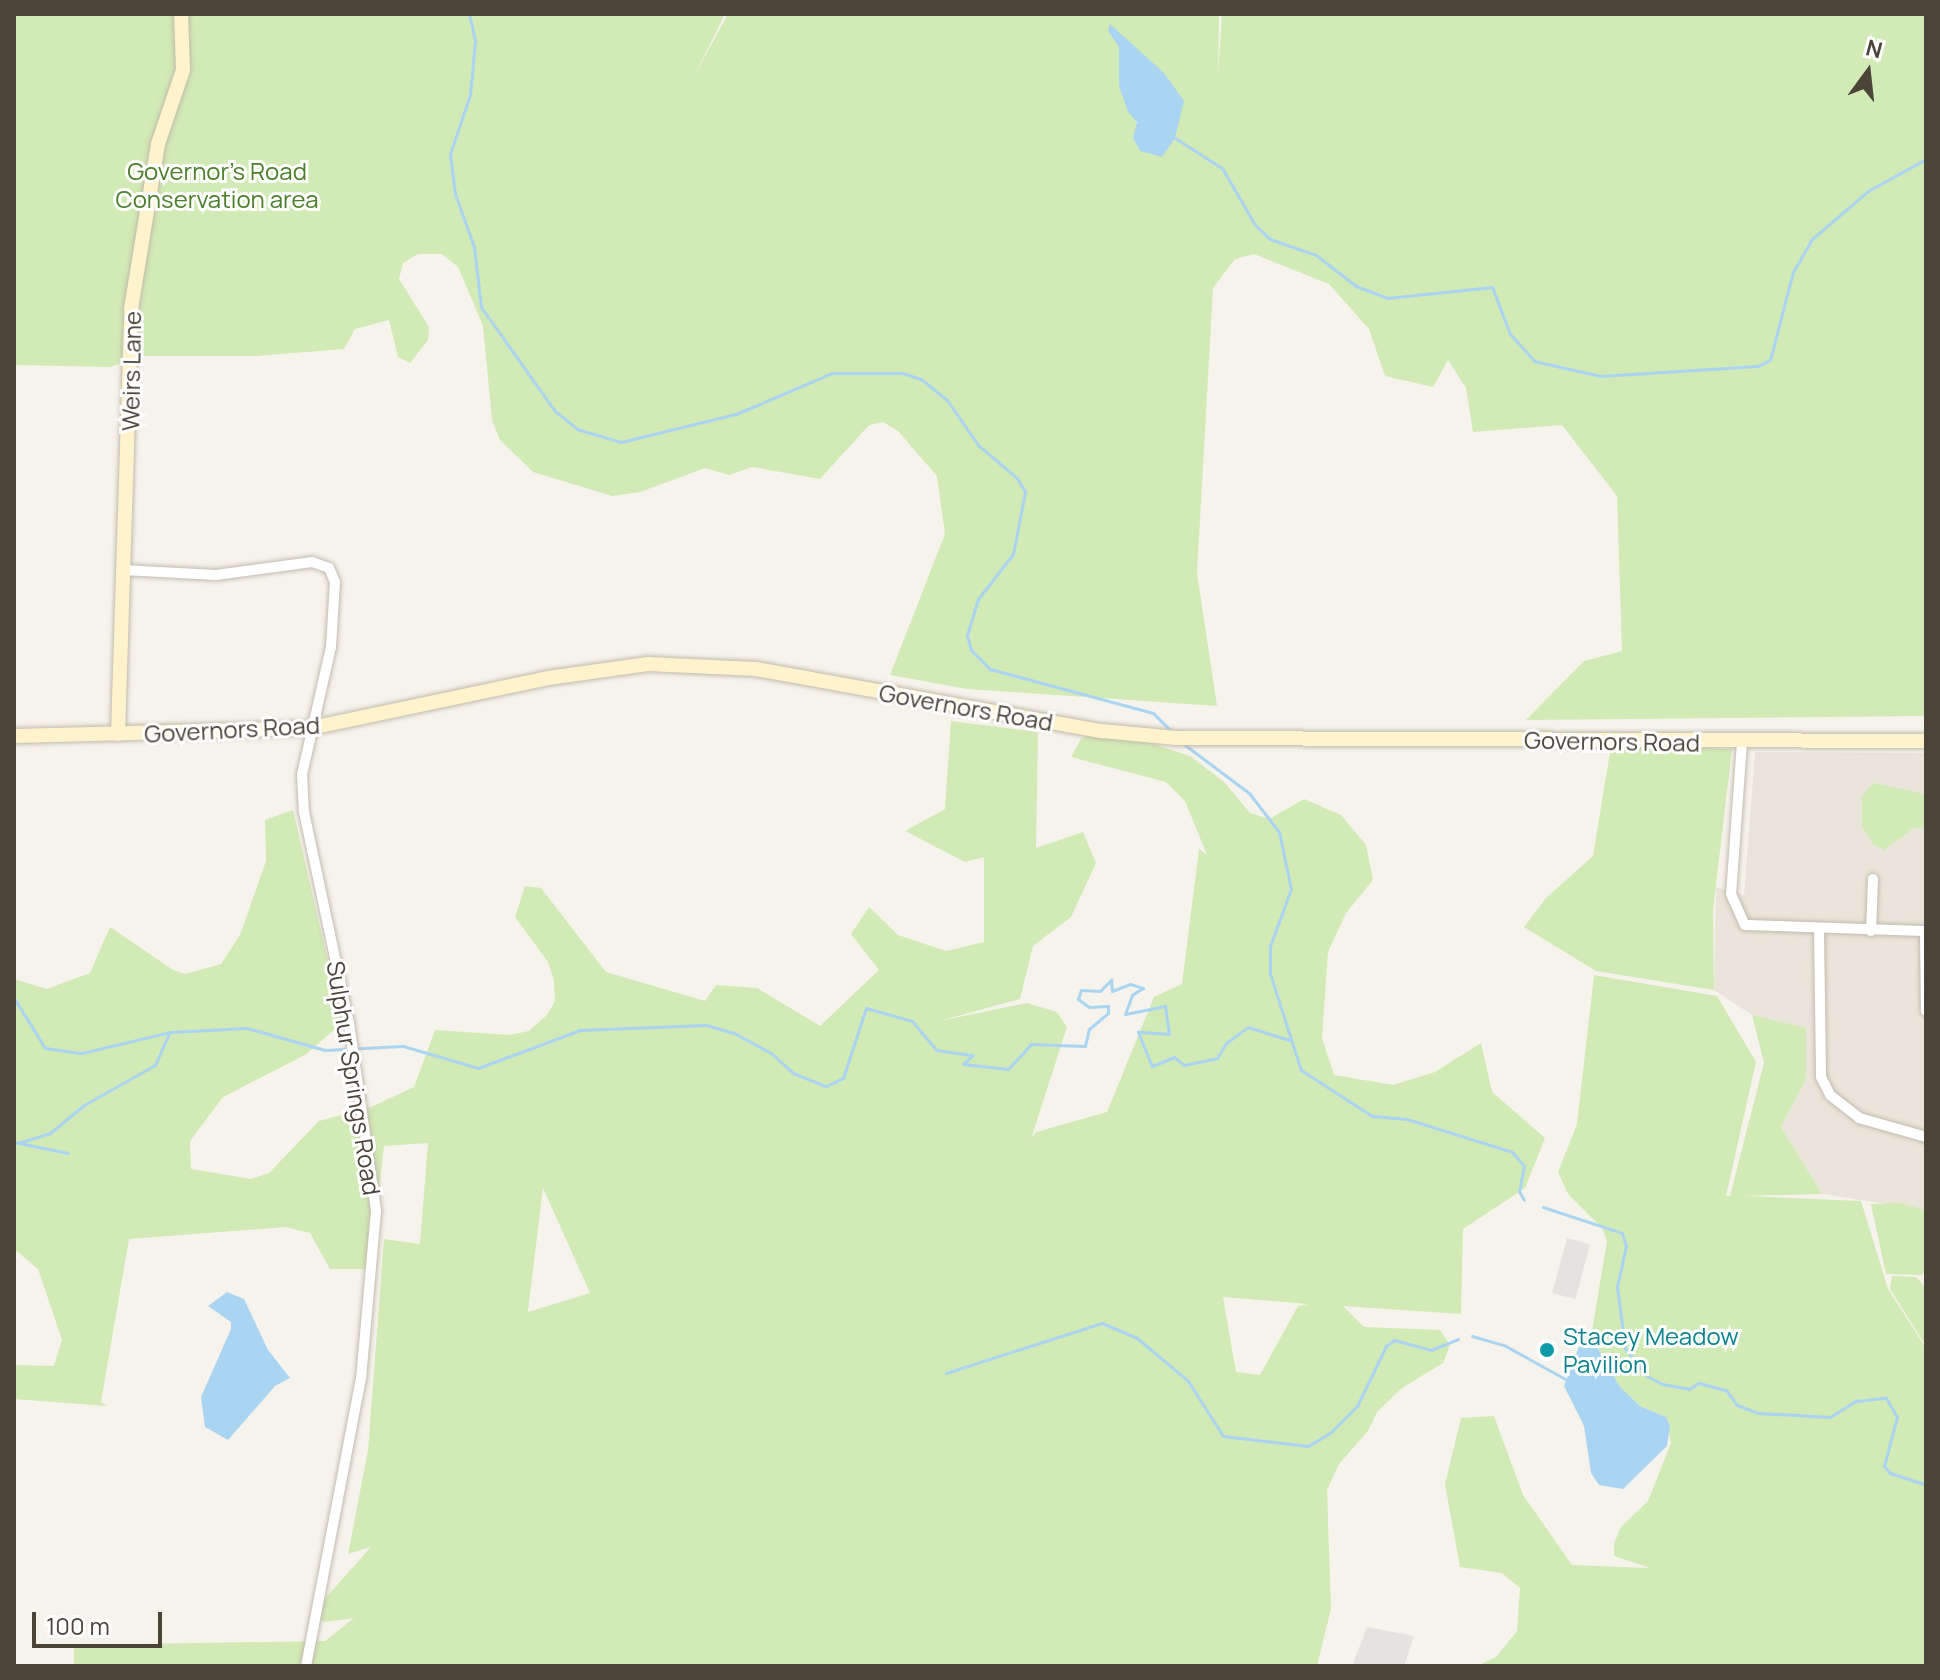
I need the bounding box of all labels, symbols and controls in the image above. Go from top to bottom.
north arrow [1828,32,1908,112]
text: N [1863,32,1886,65]
park label: Governor's Road Conservation area [115,157,319,213]
street label: Weirs Lane [116,311,146,431]
street label: Governors Road [877,678,1055,736]
street label: Governors Road [143,710,321,748]
street label: Governors Road [1524,725,1700,757]
street label: Sulphur Springs Road [321,959,387,1197]
place label: Stacey Meadow Pavilion [1563,1322,1739,1378]
marker: Stacey Meadow Pavilion [1538,1341,1556,1359]
scale bar [36,1596,166,1646]
text: 100 m [46,1609,110,1642]

